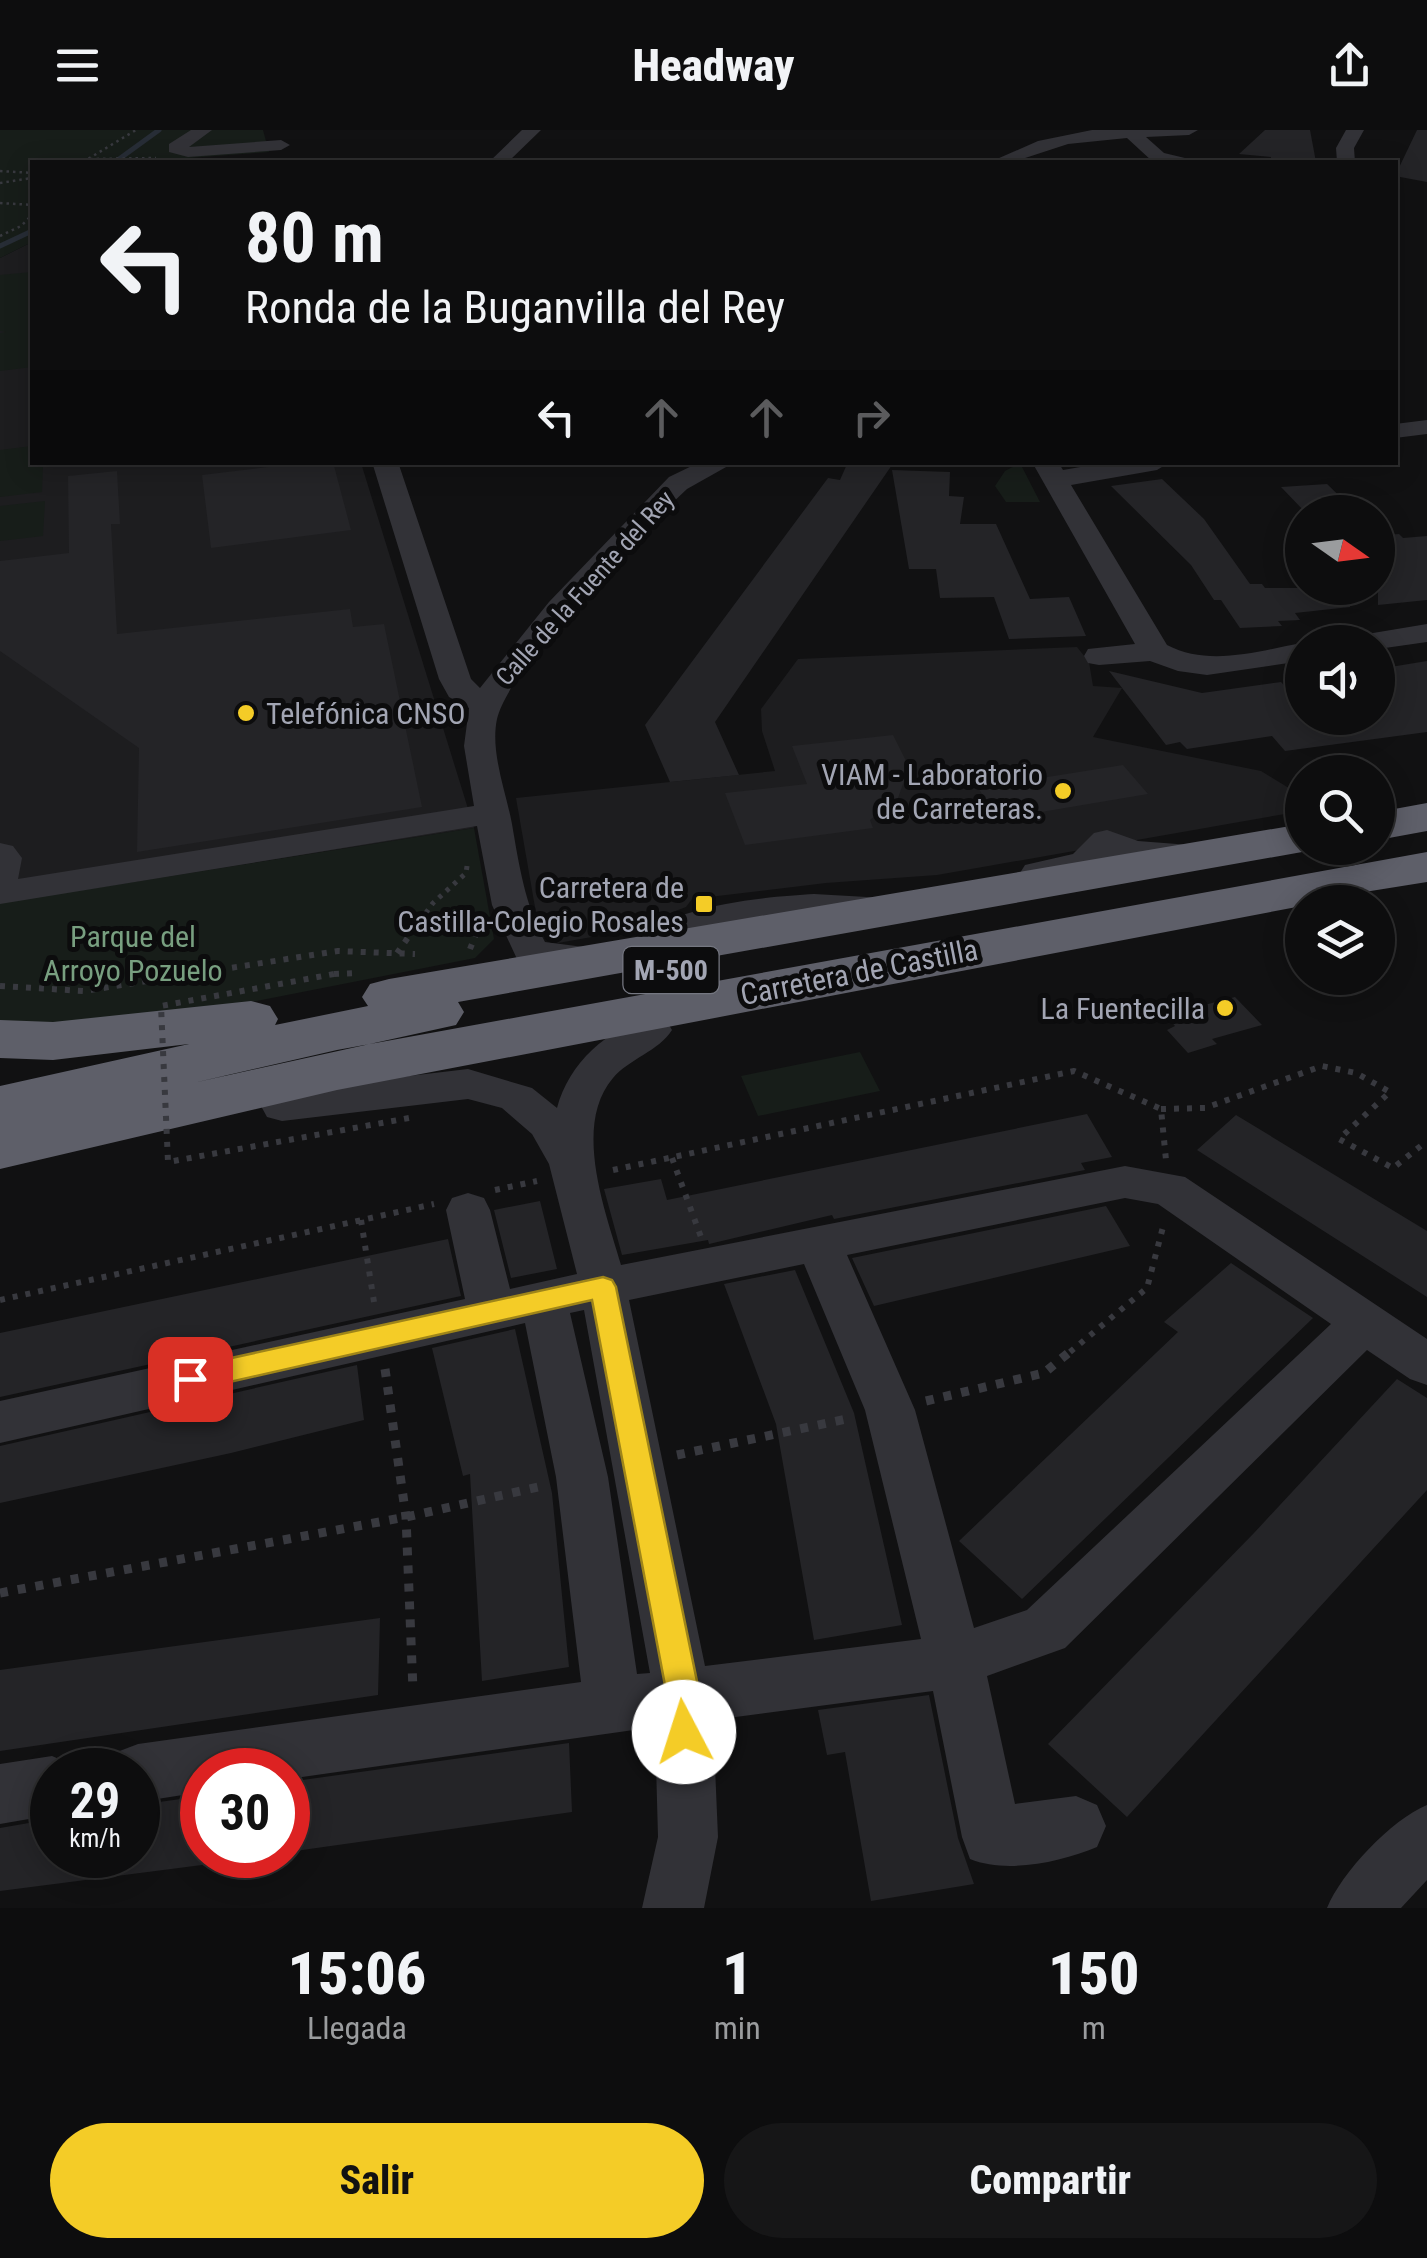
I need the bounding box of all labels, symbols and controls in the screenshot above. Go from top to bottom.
icon: menu [50,38,105,93]
icon: share [1322,38,1377,93]
text: Headway [632,39,795,92]
text: 80 m [245,197,384,279]
icon: left [80,200,210,330]
text: Ronda de la Buganvilla del Rey [245,281,785,334]
icon: left [529,390,584,445]
icon: ahead [634,390,689,445]
icon: ahead [739,390,794,445]
icon: right [844,390,899,445]
street label: Calle de la Fuente del Rey [490,485,680,691]
north arrow [1285,495,1395,605]
map controls [1285,495,1395,995]
button: sound [1285,625,1395,735]
place label: Telefónica CNSO [266,696,465,731]
marker: Telefónica CNSO [235,702,257,724]
button: search [1285,755,1395,865]
place label: VIAM - Laboratorio de Carreteras. [821,757,1043,826]
marker: VIAM - Laboratorio de Carreteras. [1052,780,1074,802]
place label: Carretera de Castilla-Colegio Rosales [397,870,684,939]
button: layers [1285,885,1395,995]
marker: Carretera de Castilla-Colegio Rosales [693,893,715,915]
park label: Parque del Arroyo Pozuelo [43,919,223,988]
street label: Carretera de Castilla [737,932,981,1012]
road number: M-500 [624,947,718,993]
place label: La Fuentecilla [1040,991,1205,1026]
marker: La Fuentecilla [1214,997,1236,1019]
pin [148,1337,233,1422]
icon: arrive [163,1352,218,1407]
position arrow [632,1680,736,1784]
speed limit sign: 30 [180,1748,310,1878]
text: 29 [70,1772,120,1830]
text: km/h [69,1824,121,1853]
text: 15:06 [287,1938,426,2009]
text: 1 [722,1938,752,2009]
text: 150 [1048,1938,1140,2009]
text: Llegada [307,2009,407,2047]
text: min [714,2009,761,2047]
text: m [1082,2009,1106,2047]
button: Salir [50,2123,704,2238]
button: Compartir [724,2123,1377,2238]

